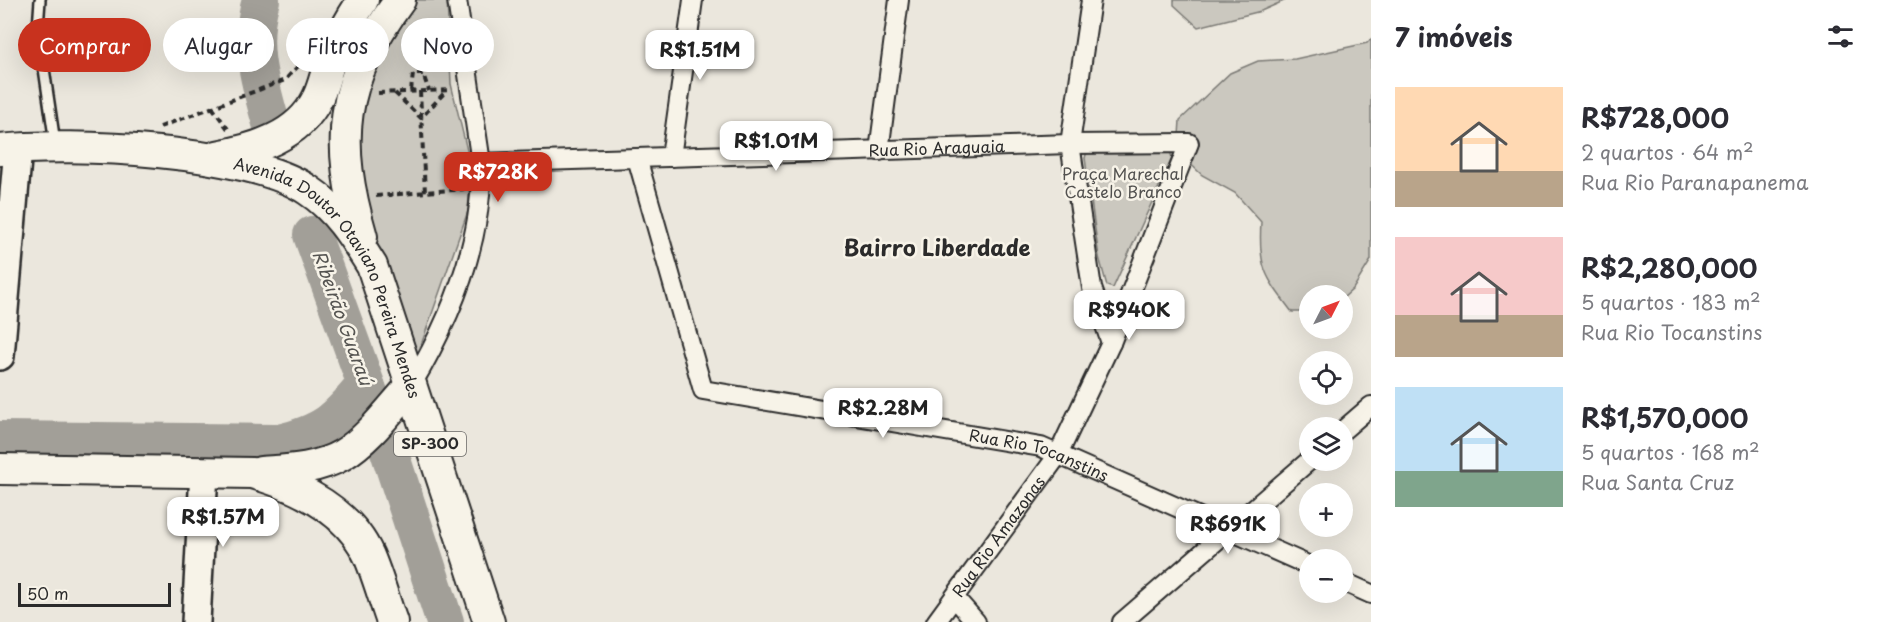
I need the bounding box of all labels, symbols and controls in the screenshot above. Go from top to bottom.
text: 7 imóveis [1395,17,1513,56]
chip: Comprar [18,18,151,72]
chip: Alugar [163,18,274,72]
chip: Filtros [286,18,389,72]
chip: Novo [401,18,494,72]
icon: filters [1824,20,1857,53]
pin: R$1.51M [645,30,755,81]
text: R$1.51M [659,34,741,64]
text: R$728,000 [1581,98,1729,137]
icon: home [1443,111,1515,183]
pin: R$1.01M [721,121,831,172]
text: R$1.01M [734,125,818,155]
street label: Rua Rio Araguaia [868,133,1005,161]
text: 2 quartos · 64 m² [1581,137,1754,167]
street label: Avenida Doutor Otaviano Pereira Mendes [232,151,428,401]
pin: R$728K [449,152,547,203]
text: R$728K [458,156,538,186]
park label: Praça Marechal Castelo Branco [1062,161,1184,203]
text: Rua Rio Paranapanema [1581,167,1808,197]
district label: Bairro Liberdade [843,230,1031,263]
water label: Ribeirão Guaraú [307,246,381,390]
text: R$2,280,000 [1581,248,1758,287]
icon: home [1443,261,1515,333]
north arrow [1299,285,1353,339]
map controls [1299,285,1353,603]
text: 5 quartos · 183 m² [1581,287,1761,317]
pin: R$940K [1080,290,1178,341]
text: R$940K [1088,294,1170,324]
text: Rua Rio Tocanstins [1581,317,1762,347]
button: locate [1299,351,1353,405]
pin: R$2.28M [828,388,938,439]
text: R$2.28M [837,392,929,422]
text: R$1,570,000 [1581,398,1748,437]
icon: home [1443,411,1515,483]
button: layers [1299,417,1353,471]
street label: Rua Rio Tocanstins [968,422,1113,486]
road number: SP-300 [394,432,466,456]
text: 5 quartos · 168 m² [1581,437,1760,467]
text: Rua Santa Cruz [1581,467,1734,497]
street label: Rua Rio Amazonas [945,470,1050,601]
button: + [1299,483,1353,537]
pin: R$1.57M [168,497,278,548]
text: R$1.57M [181,501,265,531]
pin: R$691K [1179,504,1277,555]
text: R$691K [1190,508,1266,538]
button: − [1299,549,1353,603]
scale bar [18,580,171,608]
text: 50 m [27,581,68,605]

